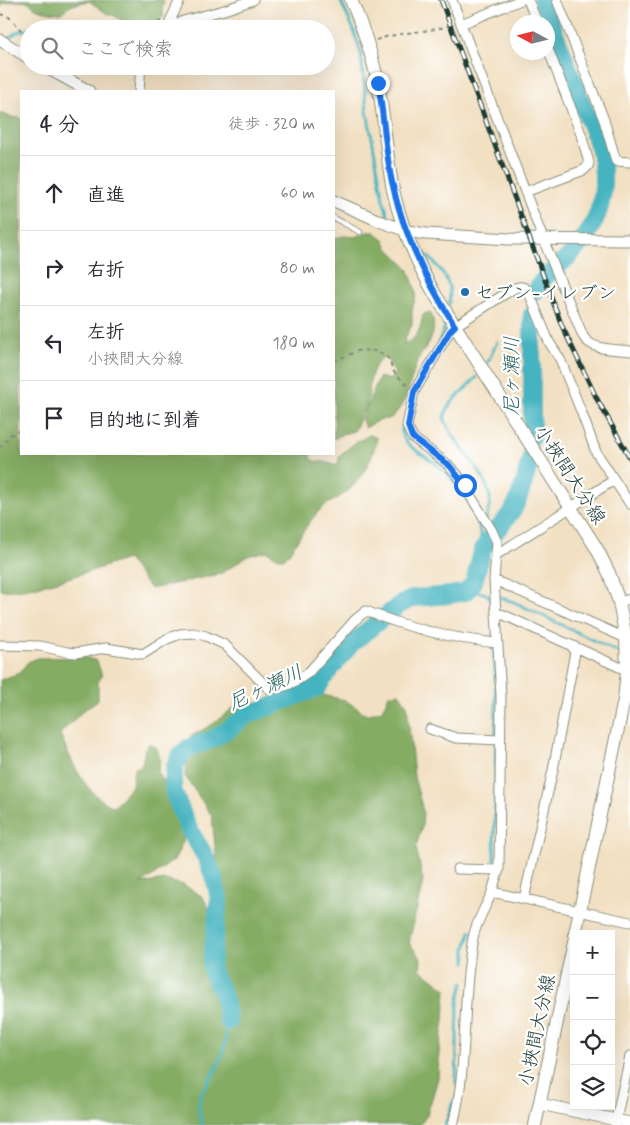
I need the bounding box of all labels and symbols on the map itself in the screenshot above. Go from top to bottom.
north arrow [510,15,555,60]
route end [367,72,390,95]
place label: セブン-イレブン [475,281,617,306]
marker: セブン-イレブン [459,286,471,298]
water label: 尼ヶ瀬川 [499,336,526,416]
street label: 小挾間大分線 [528,420,611,529]
route start [454,474,477,497]
water label: 尼ヶ瀬川 [224,659,308,717]
street label: 小挾間大分線 [513,972,562,1089]

